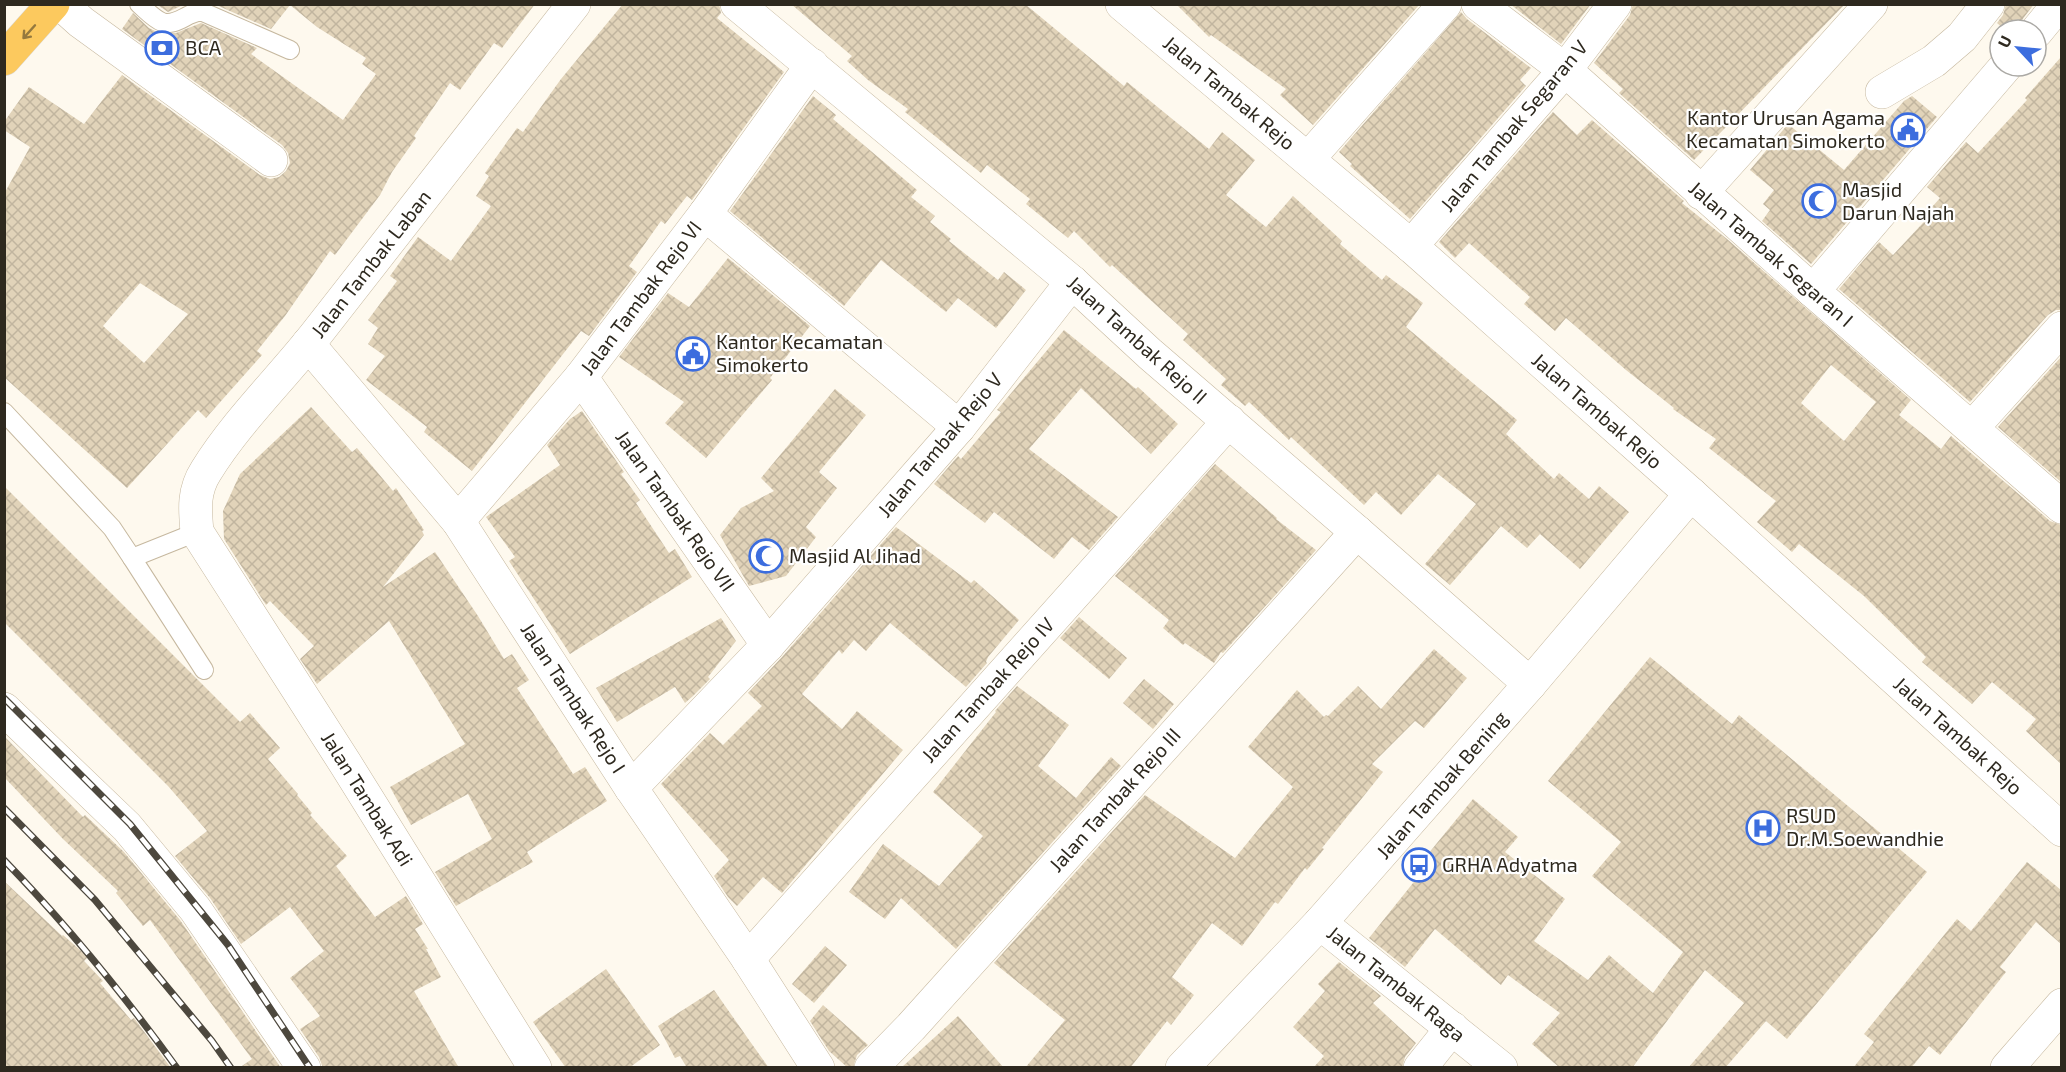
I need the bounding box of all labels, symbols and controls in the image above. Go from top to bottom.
north arrow [1988,18,2048,78]
one-way arrow [22,24,36,39]
bank icon: BCA [144,30,180,66]
street label: Jalan Tambak Rejo [1159,30,1300,154]
text: U [1993,32,2015,50]
place label: BCA [185,35,222,59]
street label: Jalan Tambak Segaran V [1435,35,1592,216]
place label: Kantor Urusan Agama Kecamatan Simokerto [1686,105,1885,152]
public building icon: Kantor Urusan Agama Kecamatan Simokerto [1890,112,1926,148]
street label: Jalan Tambak Segaran I [1685,175,1859,331]
place label: Masjid Darun Najah [1842,177,1954,224]
mosque icon: Masjid Darun Najah [1801,183,1837,219]
street label: Jalan Tambak Laban [305,185,435,342]
street label: Jalan Tambak Rejo VI [575,216,706,379]
street label: Jalan Tambak Rejo II [1063,270,1212,408]
place label: Kantor Kecamatan Simokerto [716,329,883,376]
public building icon: Kantor Kecamatan Simokerto [675,336,711,372]
street label: Jalan Tambak Rejo [1528,347,1668,473]
street label: Jalan Tambak Rejo V [872,367,1007,521]
street label: Jalan Tambak Rejo VII [611,425,741,596]
mosque icon: Masjid Al Jihad [748,538,784,574]
place label: Masjid Al Jihad [789,543,921,567]
street label: Jalan Tambak Rejo IV [916,612,1059,767]
street label: Jalan Tambak Rejo I [516,618,631,777]
street label: Jalan Tambak Rejo [1889,671,2028,799]
street label: Jalan Tambak Bening [1371,706,1512,863]
street label: Jalan Tambak Rejo III [1043,723,1185,876]
street label: Jalan Tambak Adi [317,727,419,870]
place label: RSUD Dr.M.Soewandhie [1786,803,1944,850]
hospital icon: RSUD Dr.M.Soewandhie [1745,810,1781,846]
bus stop icon: GRHA Adyatma [1401,847,1437,883]
place label: GRHA Adyatma [1442,852,1578,876]
street label: Jalan Tambak Raga [1323,920,1471,1046]

